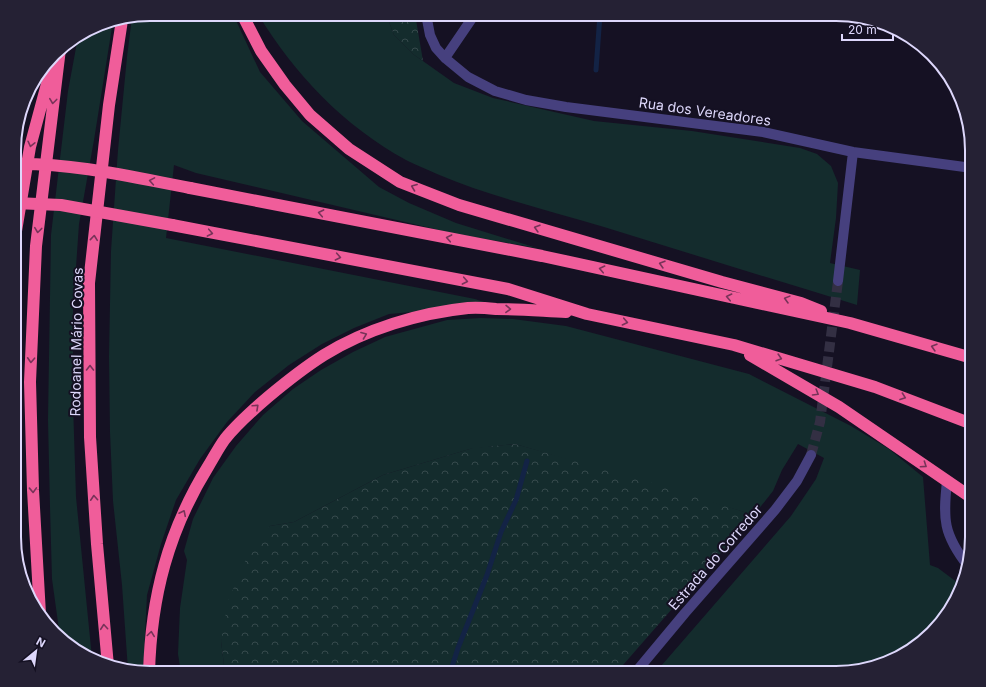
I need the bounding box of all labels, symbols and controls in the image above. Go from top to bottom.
scale bar [842,16,893,42]
text: 20 m [848,22,877,37]
street label: Rua dos Vereadores [638,93,772,129]
one-way arrow [49,98,58,104]
one-way arrow [27,141,35,148]
one-way arrow [149,177,155,186]
one-way arrow [410,184,417,192]
one-way arrow [318,209,324,218]
one-way arrow [534,224,541,233]
one-way arrow [34,227,43,233]
one-way arrow [207,228,213,236]
one-way arrow [446,234,452,242]
one-way arrow [90,235,99,241]
one-way arrow [335,252,341,261]
one-way arrow [659,260,666,269]
one-way arrow [599,266,606,274]
street label: Rodoanel Mário Covas [66,267,86,417]
one-way arrow [462,276,469,285]
one-way arrow [726,294,733,302]
one-way arrow [784,295,791,304]
one-way arrow [505,305,511,313]
one-way arrow [622,317,628,325]
one-way arrow [360,332,367,340]
one-way arrow [931,343,938,352]
one-way arrow [775,353,782,362]
one-way arrow [27,357,36,363]
one-way arrow [86,365,94,371]
one-way arrow [812,389,819,396]
one-way arrow [899,393,906,401]
one-way arrow [251,405,259,412]
one-way arrow [920,460,927,468]
one-way arrow [29,487,37,493]
one-way arrow [89,495,98,501]
street label: Estrada do Corredor [665,501,765,613]
one-way arrow [178,510,186,518]
one-way arrow [100,624,109,630]
north arrow [16,631,56,671]
one-way arrow [146,631,155,637]
text: N [34,634,48,650]

